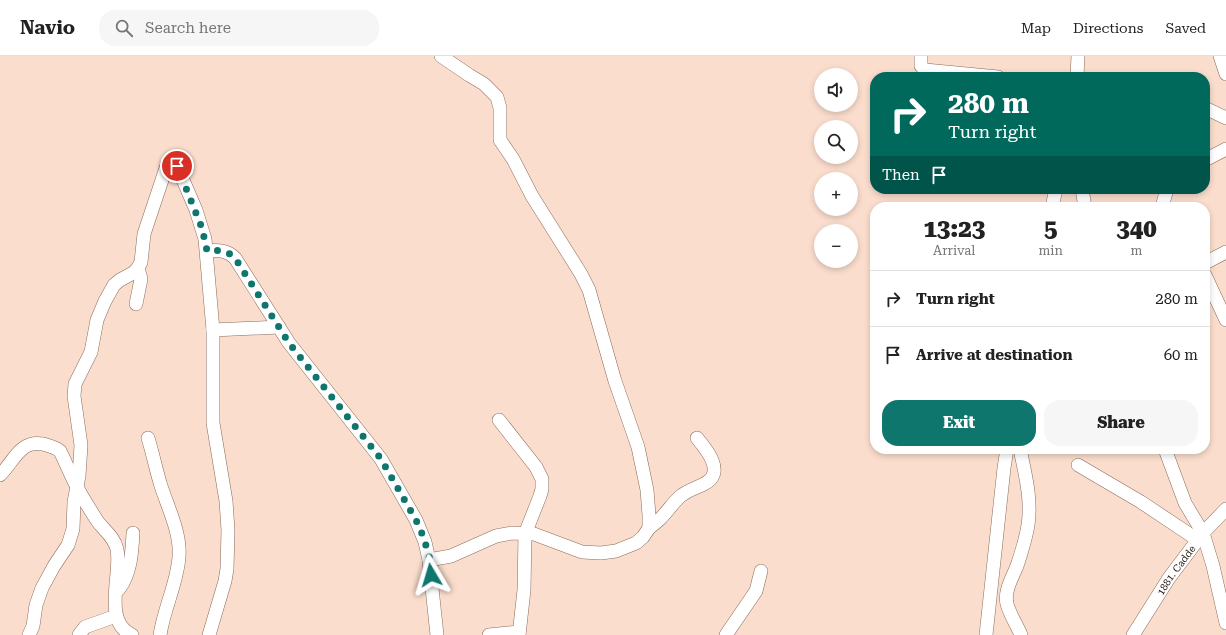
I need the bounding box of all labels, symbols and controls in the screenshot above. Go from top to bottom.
search box [99,10,379,46]
text: Navio [20,16,75,39]
icon: search [113,17,135,39]
text: Search here [145,19,231,37]
text: Map [1021,20,1051,36]
text: Directions [1073,20,1143,36]
text: Saved [1165,20,1206,36]
map controls [814,68,858,268]
button: sound [814,68,858,112]
text: 280 m [948,87,1029,120]
icon: right [882,88,934,140]
button: search [814,120,858,164]
text: Turn right [948,121,1036,142]
pin [160,149,194,183]
icon: arrive [166,155,188,177]
icon: arrive [928,164,950,186]
text: Then [882,166,920,184]
button: + [814,172,858,216]
text: 13:23 [923,215,985,243]
text: 5 [1044,215,1057,243]
text: 340 [1116,215,1157,243]
button: − [814,224,858,268]
text: Arrival [933,243,975,258]
text: min [1038,243,1063,258]
text: m [1130,243,1142,258]
icon: right [882,288,904,310]
text: Turn right [916,290,995,308]
text: 280 m [1155,290,1198,308]
icon: arrive [882,344,904,366]
text: Arrive at destination [916,346,1072,364]
text: 60 m [1164,346,1198,364]
button: Exit [882,400,1036,446]
button: Share [1044,400,1198,446]
street label: 1881. Cadde [1154,543,1198,597]
position arrow [410,554,452,596]

